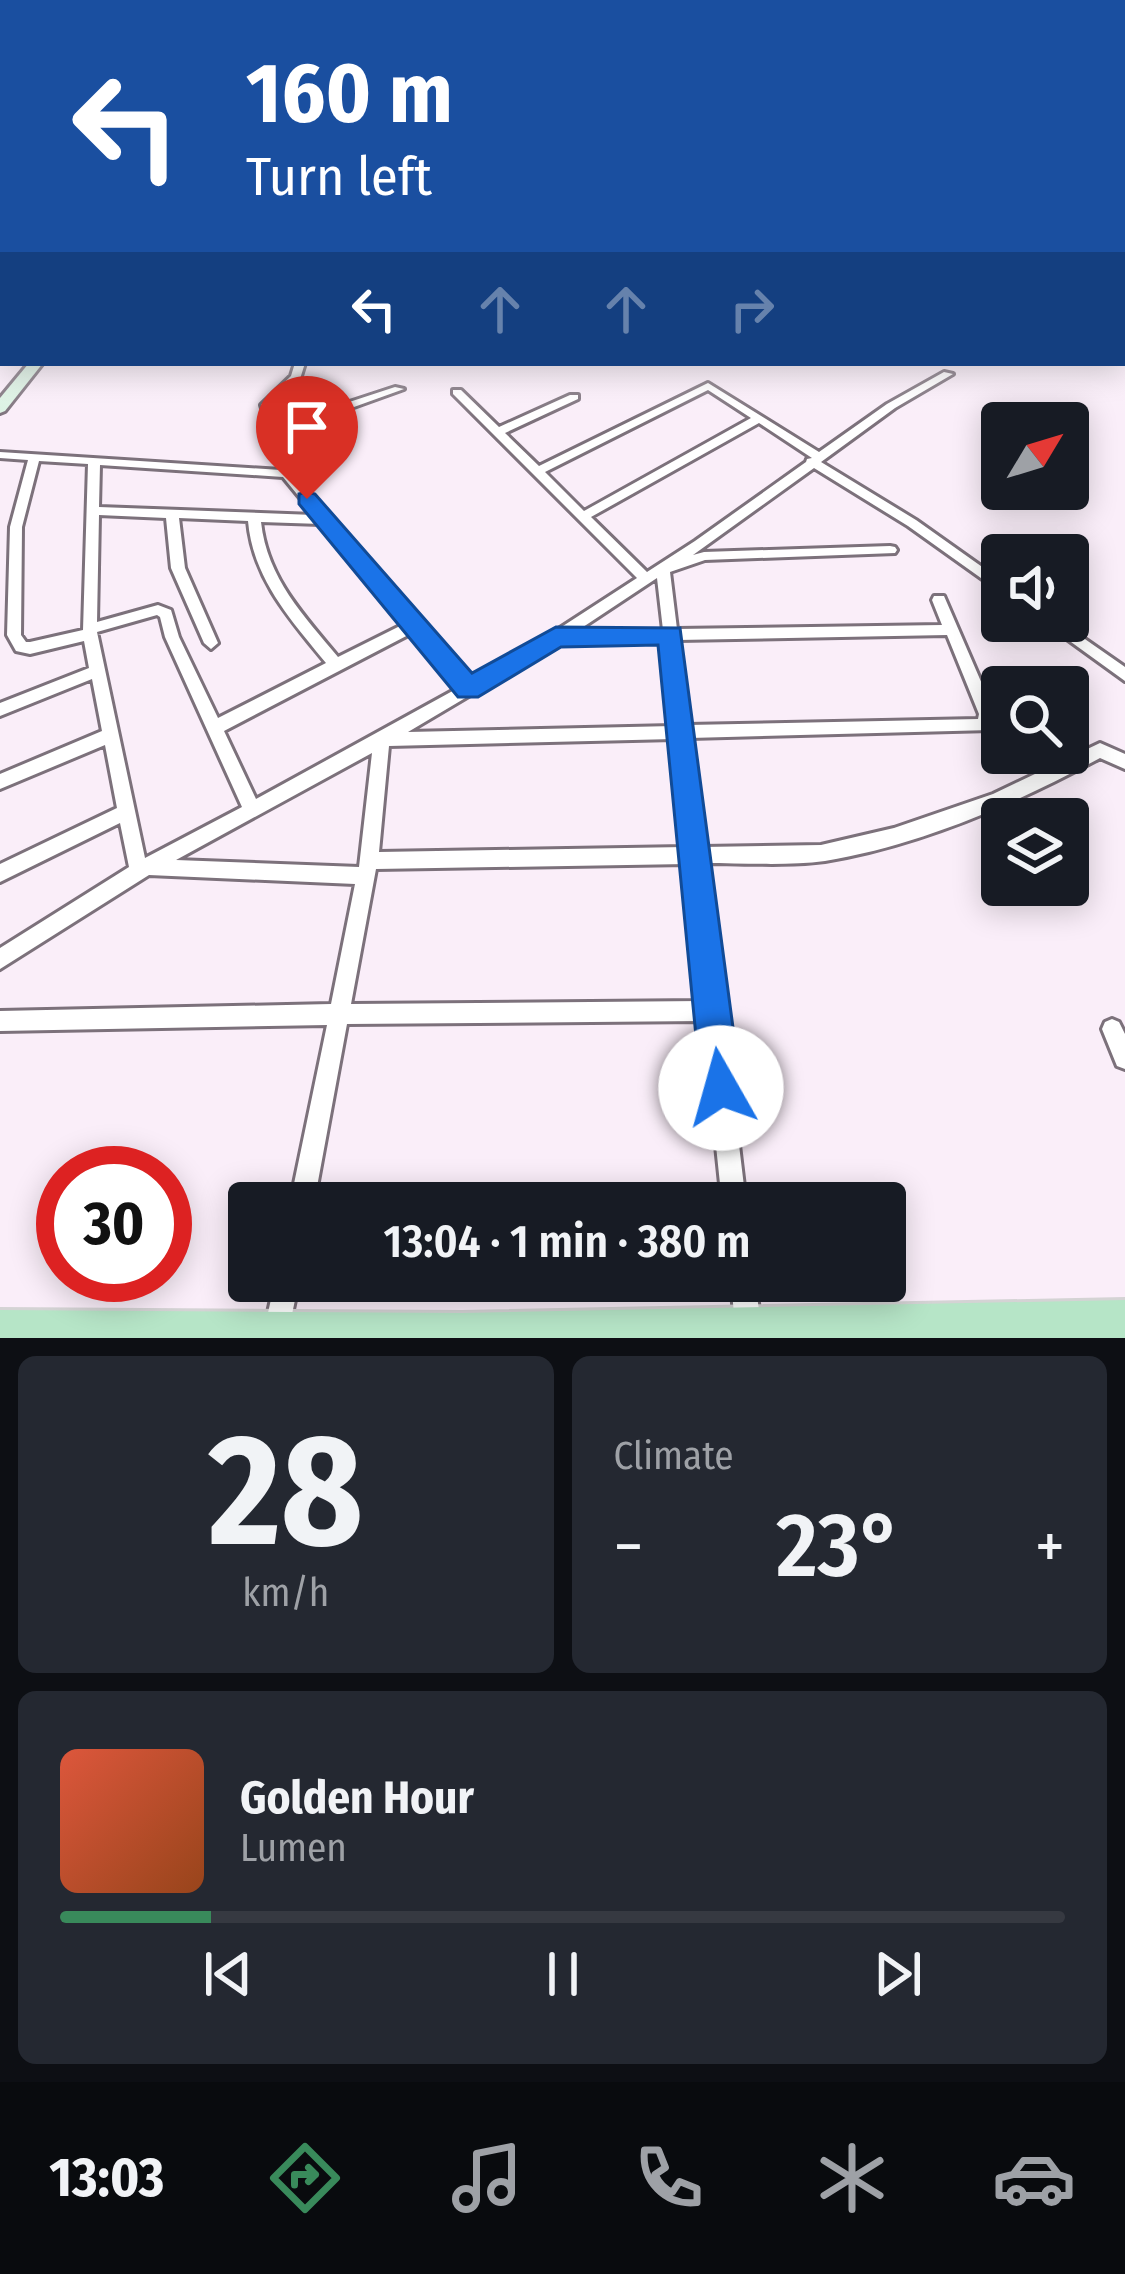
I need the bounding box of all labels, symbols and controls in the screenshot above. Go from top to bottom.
text: 160 m [246,43,453,144]
icon: left [48,48,204,204]
text: Turn left [246,145,432,209]
icon: left [341,276,407,342]
icon: ahead [467,276,533,342]
icon: ahead [593,276,659,342]
icon: right [719,276,785,342]
pin [256,376,358,499]
icon: arrive [274,394,340,460]
north arrow [981,402,1089,510]
map controls [981,402,1089,906]
button: sound [981,534,1089,642]
button: search [981,666,1089,774]
button: layers [981,798,1089,906]
position arrow [658,1025,784,1151]
speed limit sign: 30 [36,1146,192,1302]
text: 13:04 · 1 min · 380 m [383,1215,751,1269]
text: 28 [208,1398,363,1585]
text: Climate [614,1433,734,1479]
text: 23° [776,1492,902,1600]
text: − [614,1507,643,1586]
text: + [1035,1507,1065,1586]
text: km/h [242,1570,329,1616]
text: Golden Hour [240,1771,474,1825]
text: Lumen [240,1825,347,1871]
icon: previous [195,1941,261,2007]
icon: pause [530,1941,596,2007]
icon: next [865,1941,931,2007]
icon: directions [263,2136,347,2220]
icon: music [445,2136,529,2220]
icon: phone [627,2136,711,2220]
icon: climate [810,2136,894,2220]
icon: car [992,2136,1076,2220]
text: 13:03 [49,2146,164,2210]

